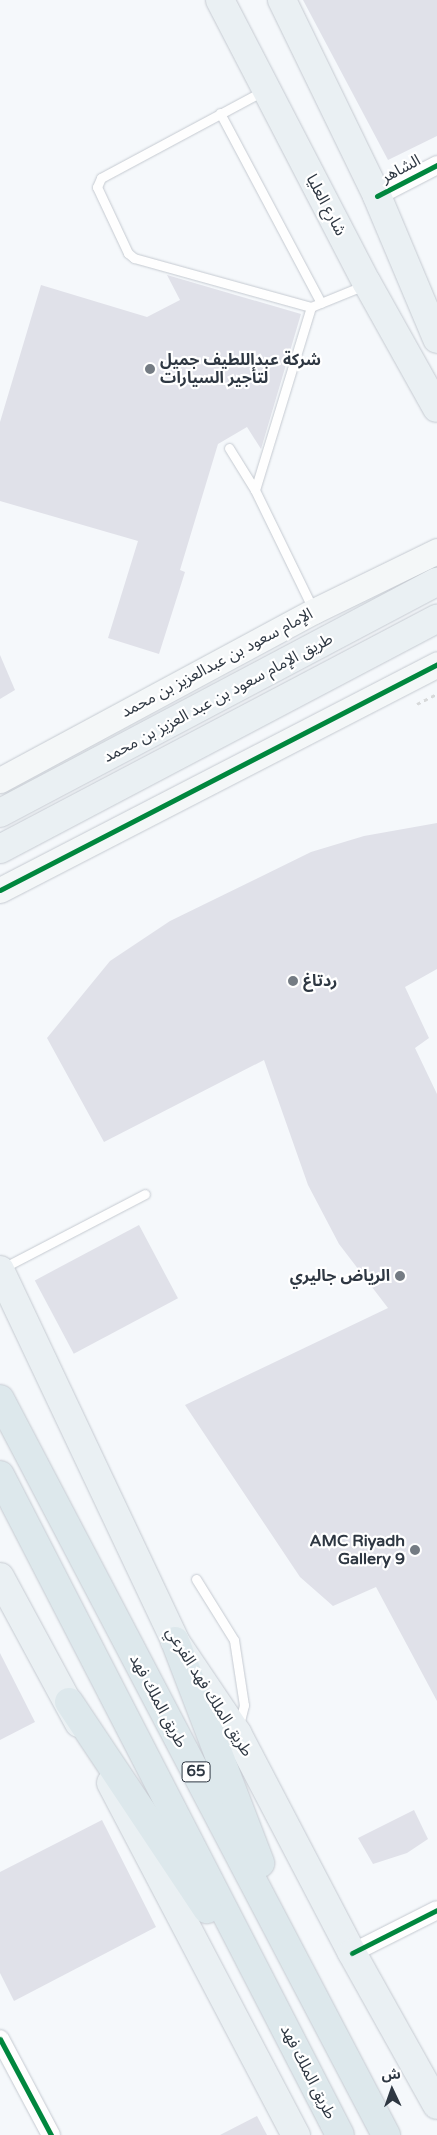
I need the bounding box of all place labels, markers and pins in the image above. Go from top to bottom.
place label: شركة عبداللطيف جميل لتأجير السيارات [160,350,321,388]
marker: شركة عبداللطيف جميل لتأجير السيارات [144,363,156,375]
place label: ردتاغ [303,971,337,991]
marker: ردتاغ [287,975,299,987]
place label: الرياض جاليري [290,1266,390,1286]
marker: الرياض جاليري [394,1270,406,1282]
place label: AMC Riyadh Gallery 9 [310,1531,405,1569]
marker: AMC Riyadh Gallery 9 [409,1544,421,1556]

